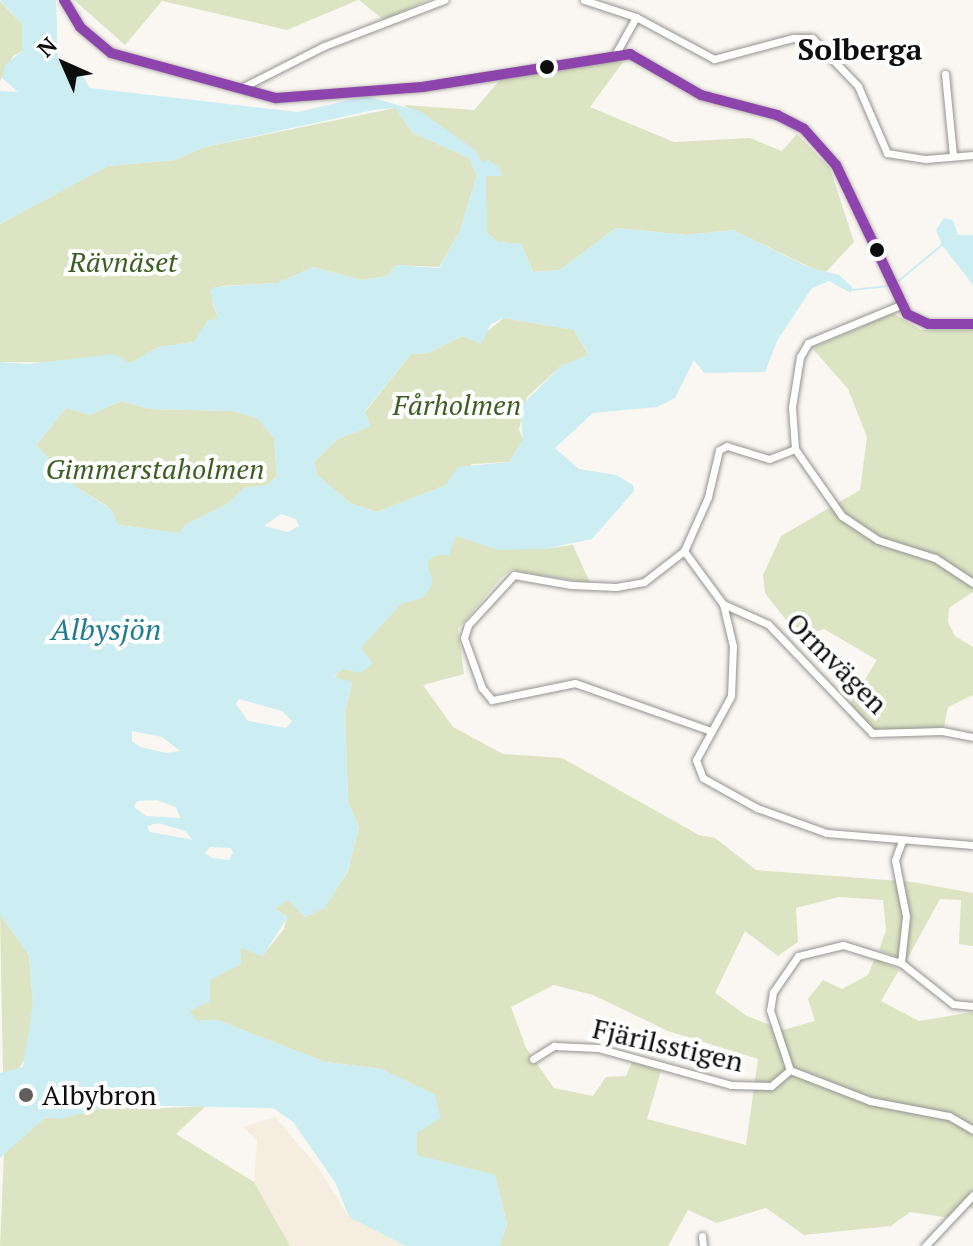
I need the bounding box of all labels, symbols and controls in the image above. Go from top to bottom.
north arrow [24,24,104,104]
text: N [31,31,63,63]
district label: Solberga [798,31,922,67]
unlabelled marker [539,59,555,75]
unlabelled marker [869,242,885,258]
park label: Rävnäset [69,245,177,279]
park label: Fårholmen [393,388,521,422]
park label: Gimmerstaholmen [46,452,264,486]
street label: Ormvägen [779,605,895,721]
water label: Albysjön [51,611,161,647]
street label: Fjärilsstigen [589,1011,747,1079]
place label: Albybron [42,1078,157,1112]
marker: Albybron [17,1086,35,1104]

